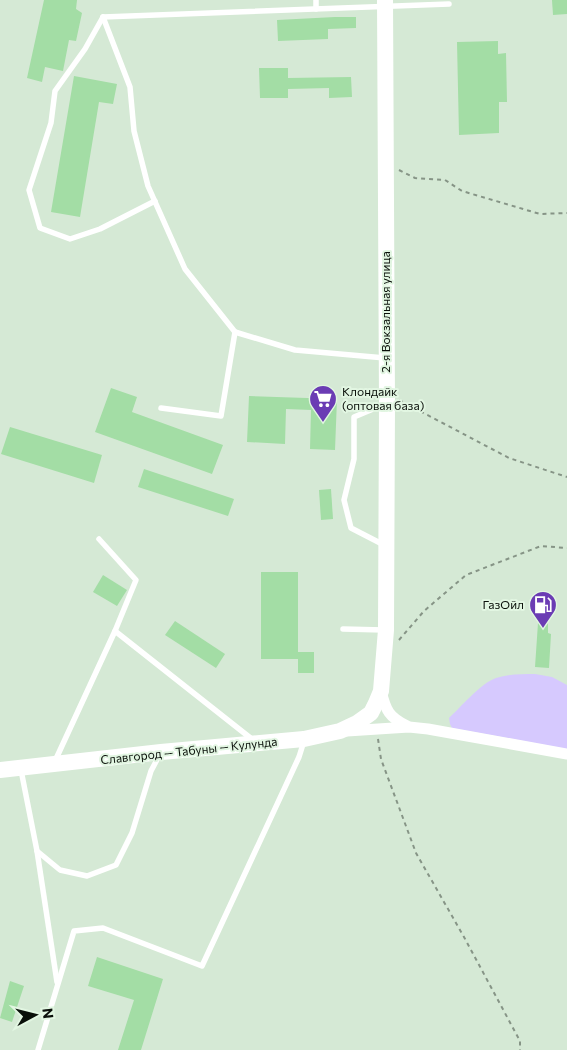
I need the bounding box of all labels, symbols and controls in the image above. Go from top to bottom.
street label: 2-я Вокзальная улица [378,251,392,373]
supermarket icon: Клондайк (оптовая база) [308,384,338,423]
place label: Клондайк (оптовая база) [342,384,424,412]
fuel station icon: ГазОйл [528,590,558,629]
place label: ГазОйл [483,597,524,611]
street label: Славгород — Табуны — Кулунда [100,734,278,766]
north arrow [10,990,60,1040]
text: N [39,1007,57,1020]

